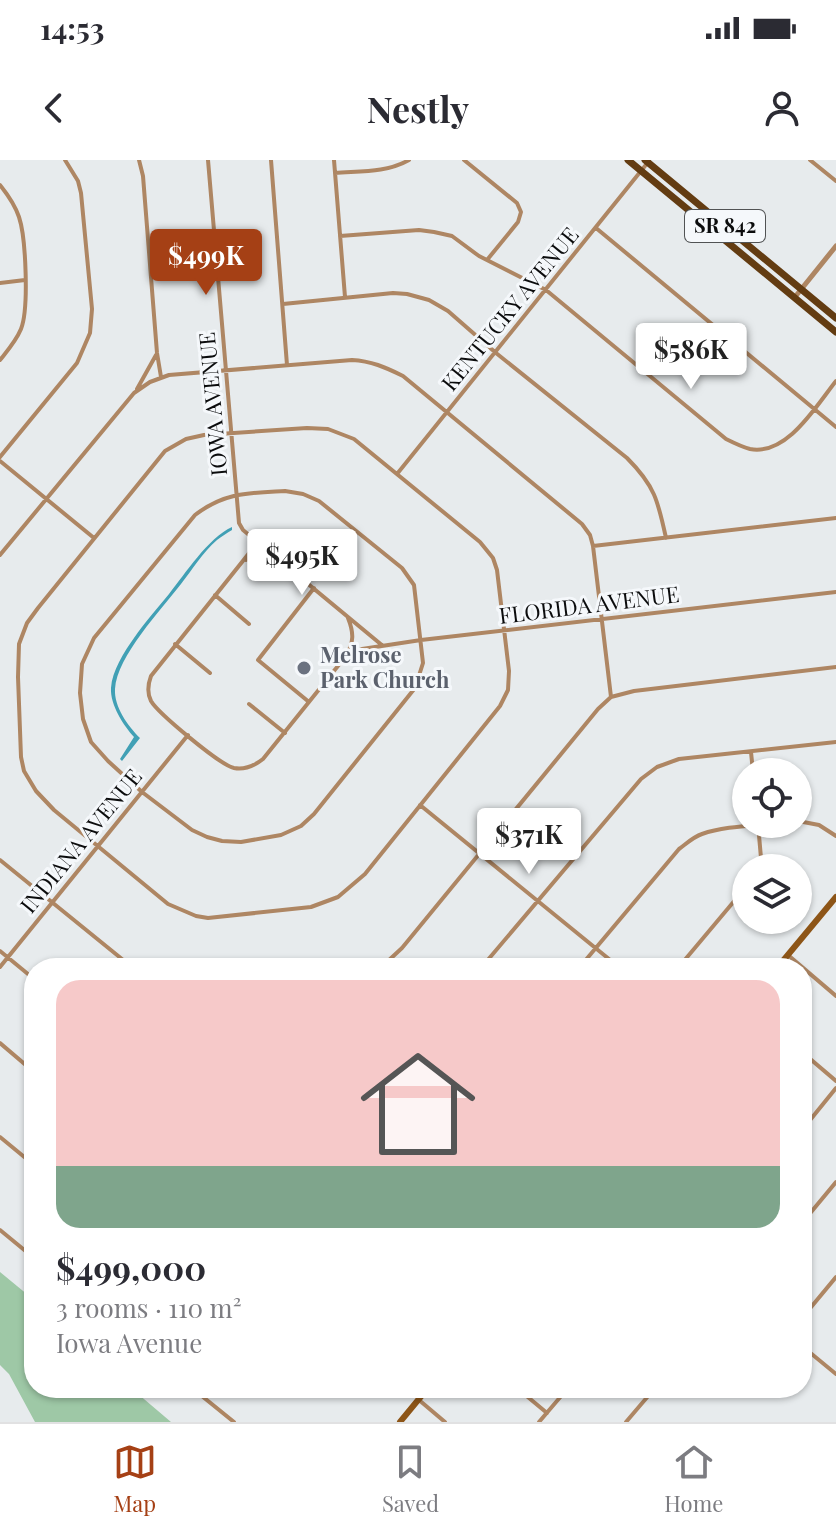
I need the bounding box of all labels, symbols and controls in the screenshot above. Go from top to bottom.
text: 14:53 [40,8,104,48]
text: Nestly [367,84,469,132]
icon: back [32,86,76,130]
icon: person [760,86,804,130]
road number: SR 842 [685,210,765,242]
street label: KENTUCKY AVENUE [434,220,585,396]
pin: $499K [150,229,262,297]
text: $499K [168,237,244,272]
pin: $586K [635,323,747,391]
street label: IOWA AVENUE [191,331,233,477]
text: $586K [654,331,728,366]
pin: $495K [246,529,358,597]
text: $495K [265,537,339,572]
street label: FLORIDA AVENUE [497,578,681,630]
place label: Melrose Park Church [320,639,450,694]
marker: Melrose Park Church [295,659,313,677]
map controls [732,758,812,934]
button: locate [732,758,812,838]
street label: INDIANA AVENUE [13,762,148,919]
pin: $371K [473,808,585,876]
text: $371K [495,816,563,851]
button: layers [732,854,812,934]
icon: home [346,1032,490,1176]
text: $499,000 [56,1244,206,1290]
text: 3 rooms · 110 m² [56,1290,241,1325]
text: Iowa Avenue [56,1325,202,1360]
tab: Map [113,1440,157,1518]
tab: Saved [382,1440,439,1518]
tab: Home [664,1440,723,1518]

